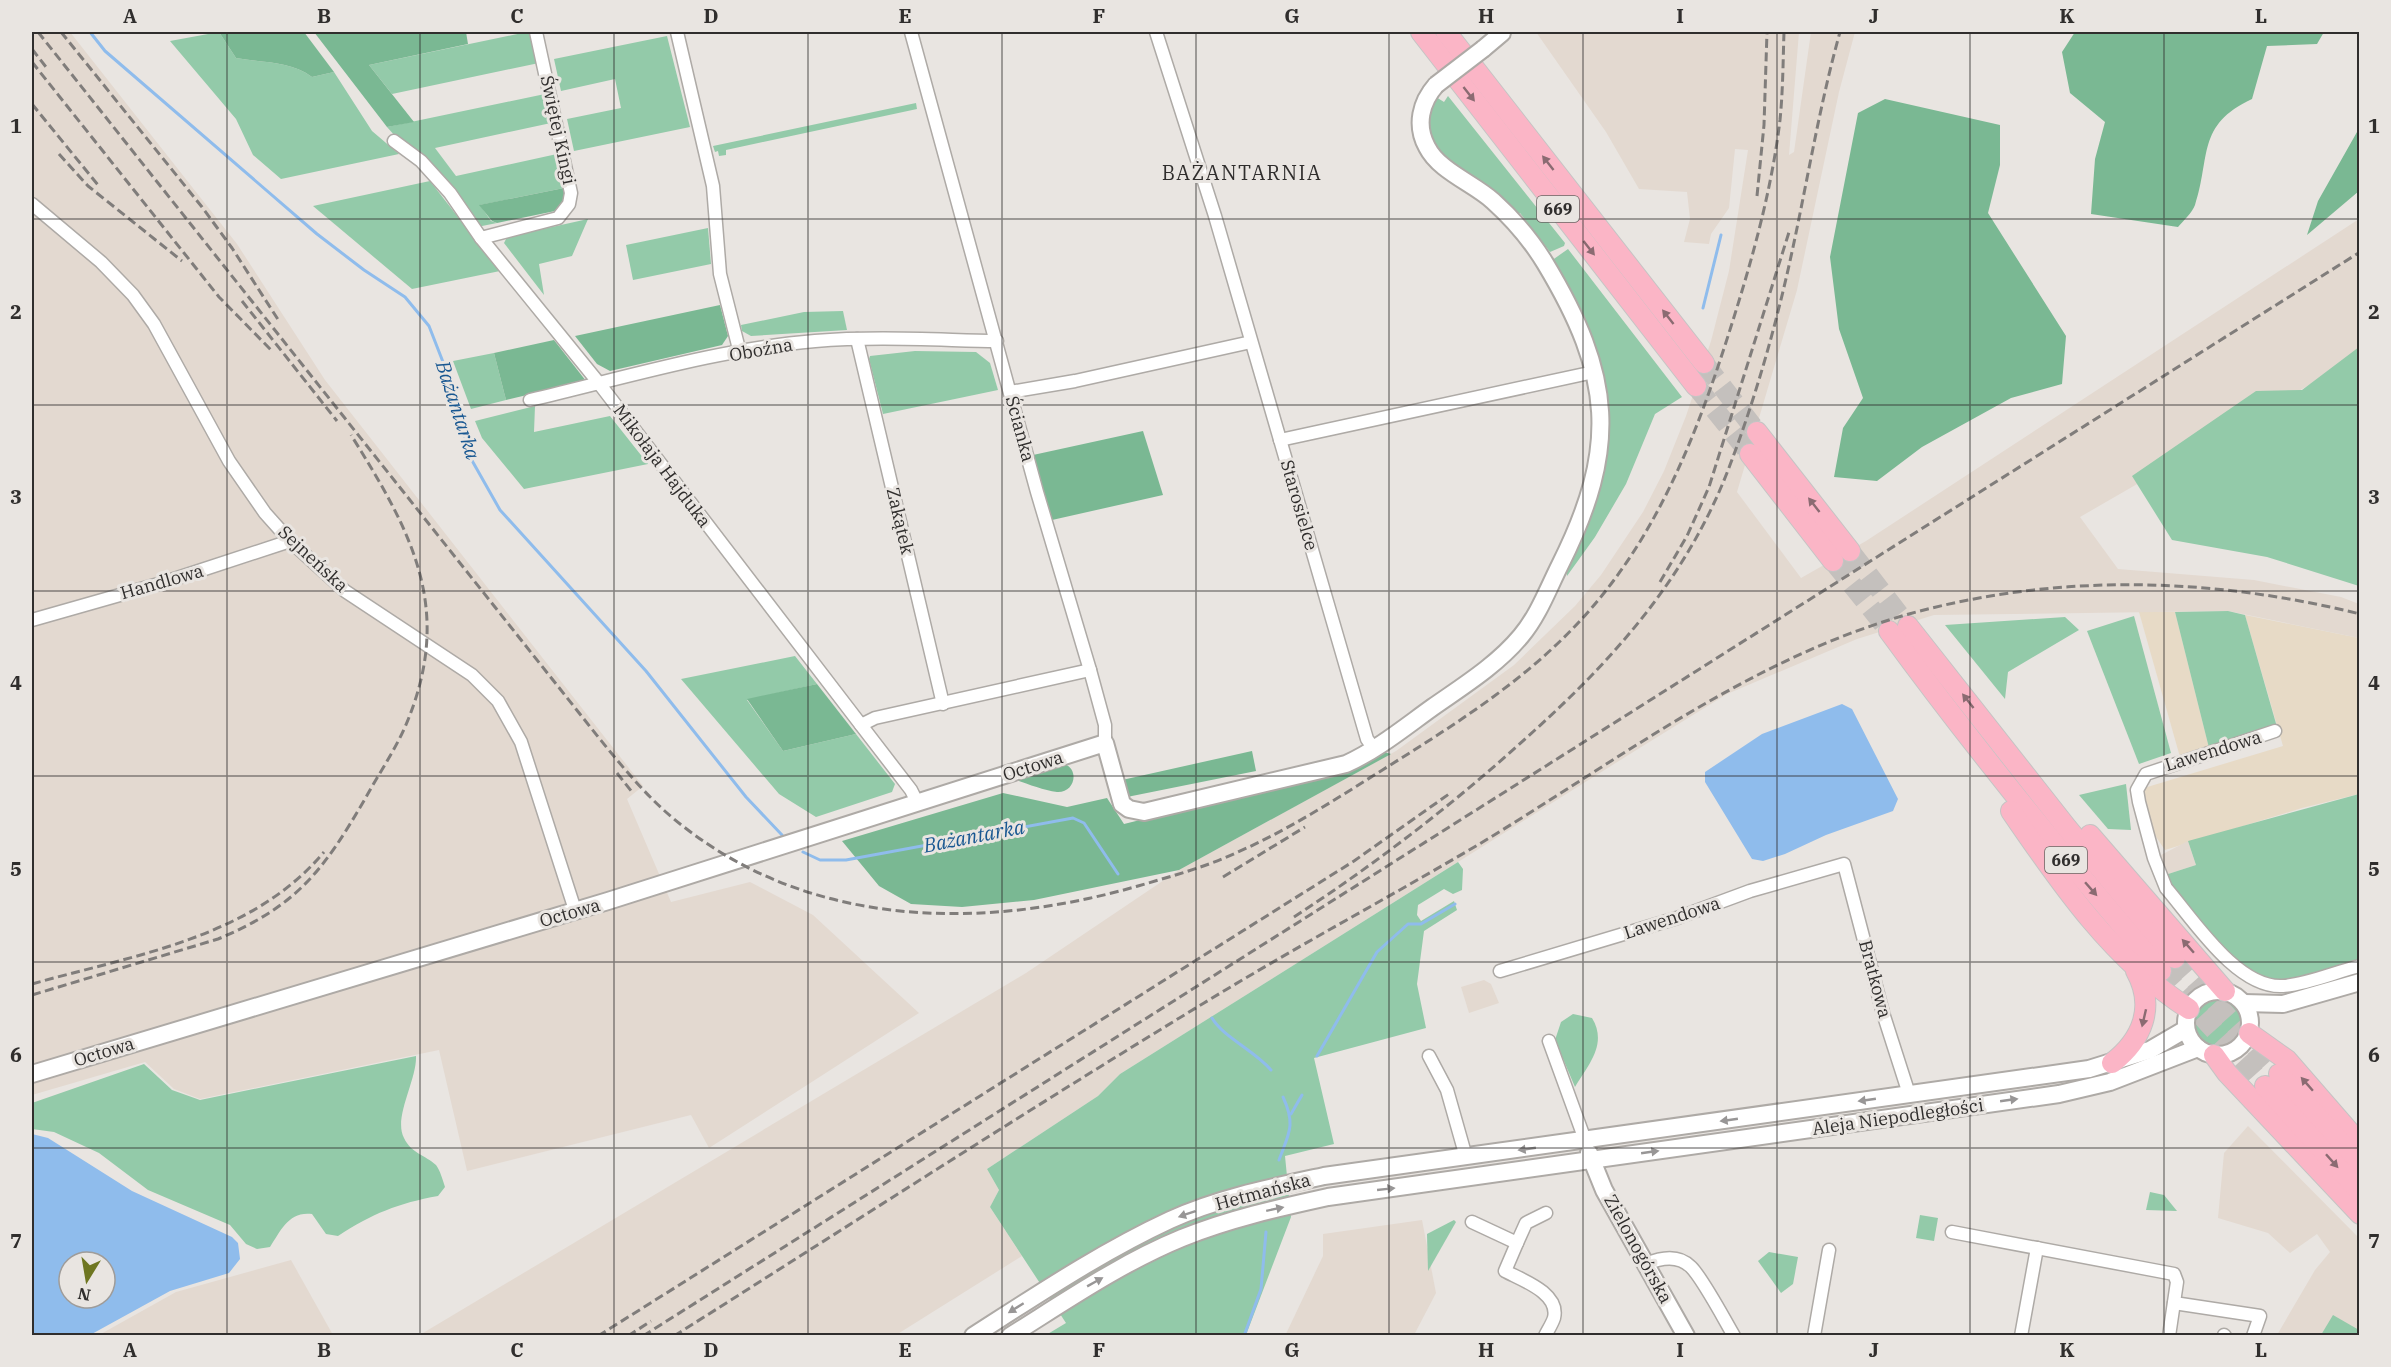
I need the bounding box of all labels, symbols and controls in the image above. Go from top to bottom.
text: A [123,2,137,29]
text: B [317,2,331,29]
text: C [510,2,524,29]
text: D [703,2,719,29]
text: E [898,2,912,29]
text: F [1093,2,1105,29]
text: G [1284,2,1300,29]
text: H [1478,2,1494,29]
text: I [1676,2,1684,29]
text: J [1869,2,1879,29]
text: K [2059,2,2075,29]
text: L [2255,2,2267,29]
street label: Świętej Kingi [536,73,581,187]
one-way arrow [1463,87,1475,102]
text: 1 [10,112,22,139]
text: 1 [2368,112,2380,139]
one-way arrow [1543,156,1555,171]
district label: BAŻANTARNIA [1162,159,1322,186]
road number: 669 [1537,196,1579,222]
one-way arrow [1583,241,1595,256]
text: 2 [10,298,22,325]
text: 2 [2368,298,2380,325]
one-way arrow [1662,310,1674,325]
street label: Oboźna [727,333,795,366]
water label: Bażantarka [430,356,487,463]
street label: Ścianka [1001,393,1040,464]
street label: Mikołaja Hajduka [609,399,716,532]
street label: Starosielce [1276,457,1323,553]
text: 3 [10,483,22,510]
text: 3 [2368,483,2380,510]
street label: Zakątek [882,485,919,557]
one-way arrow [1807,497,1820,513]
street label: Sejneńska [274,520,353,597]
street label: Handlowa [118,559,206,604]
text: 4 [10,669,22,696]
text: 4 [2368,669,2380,696]
one-way arrow [1963,694,1975,709]
street label: Lawendowa [2162,725,2264,776]
street label: Octowa [1000,745,1066,786]
water label: Bażantarka [920,812,1027,859]
road number: 669 [2045,847,2087,873]
text: 5 [10,855,22,882]
text: 5 [2368,855,2380,882]
one-way arrow [2084,881,2097,897]
street label: Lawendowa [1621,891,1723,944]
street label: Octowa [537,893,603,932]
street label: Bratkowa [1854,937,1897,1021]
one-way arrow [2182,939,2195,954]
one-way arrow [2139,1009,2148,1028]
street label: Octowa [71,1031,137,1072]
text: 6 [10,1041,22,1068]
text: 6 [2368,1041,2380,1068]
one-way arrow [2301,1077,2314,1092]
street label: Aleja Niepodległości [1811,1093,1985,1140]
one-way arrow [1858,1096,1877,1105]
one-way arrow [2000,1096,2019,1105]
one-way arrow [1719,1116,1738,1125]
one-way arrow [1518,1144,1537,1153]
one-way arrow [1641,1147,1660,1156]
one-way arrow [2325,1153,2338,1168]
street label: Hetmańska [1213,1168,1313,1215]
one-way arrow [1376,1184,1395,1194]
street label: Zielonogórska [1599,1190,1678,1307]
one-way arrow [1266,1204,1285,1213]
one-way arrow [1178,1210,1196,1220]
text: 7 [10,1227,22,1254]
text: 7 [2368,1227,2380,1254]
north arrow [57,1250,117,1310]
one-way arrow [1087,1277,1104,1287]
text: N [76,1284,92,1306]
one-way arrow [1008,1303,1025,1314]
text: A [123,1336,137,1363]
text: B [317,1336,331,1363]
text: C [510,1336,524,1363]
text: D [703,1336,719,1363]
text: E [898,1336,912,1363]
text: F [1093,1336,1105,1363]
text: G [1284,1336,1300,1363]
text: H [1478,1336,1494,1363]
text: I [1676,1336,1684,1363]
text: J [1869,1336,1879,1363]
text: K [2059,1336,2075,1363]
text: L [2255,1336,2267,1363]

